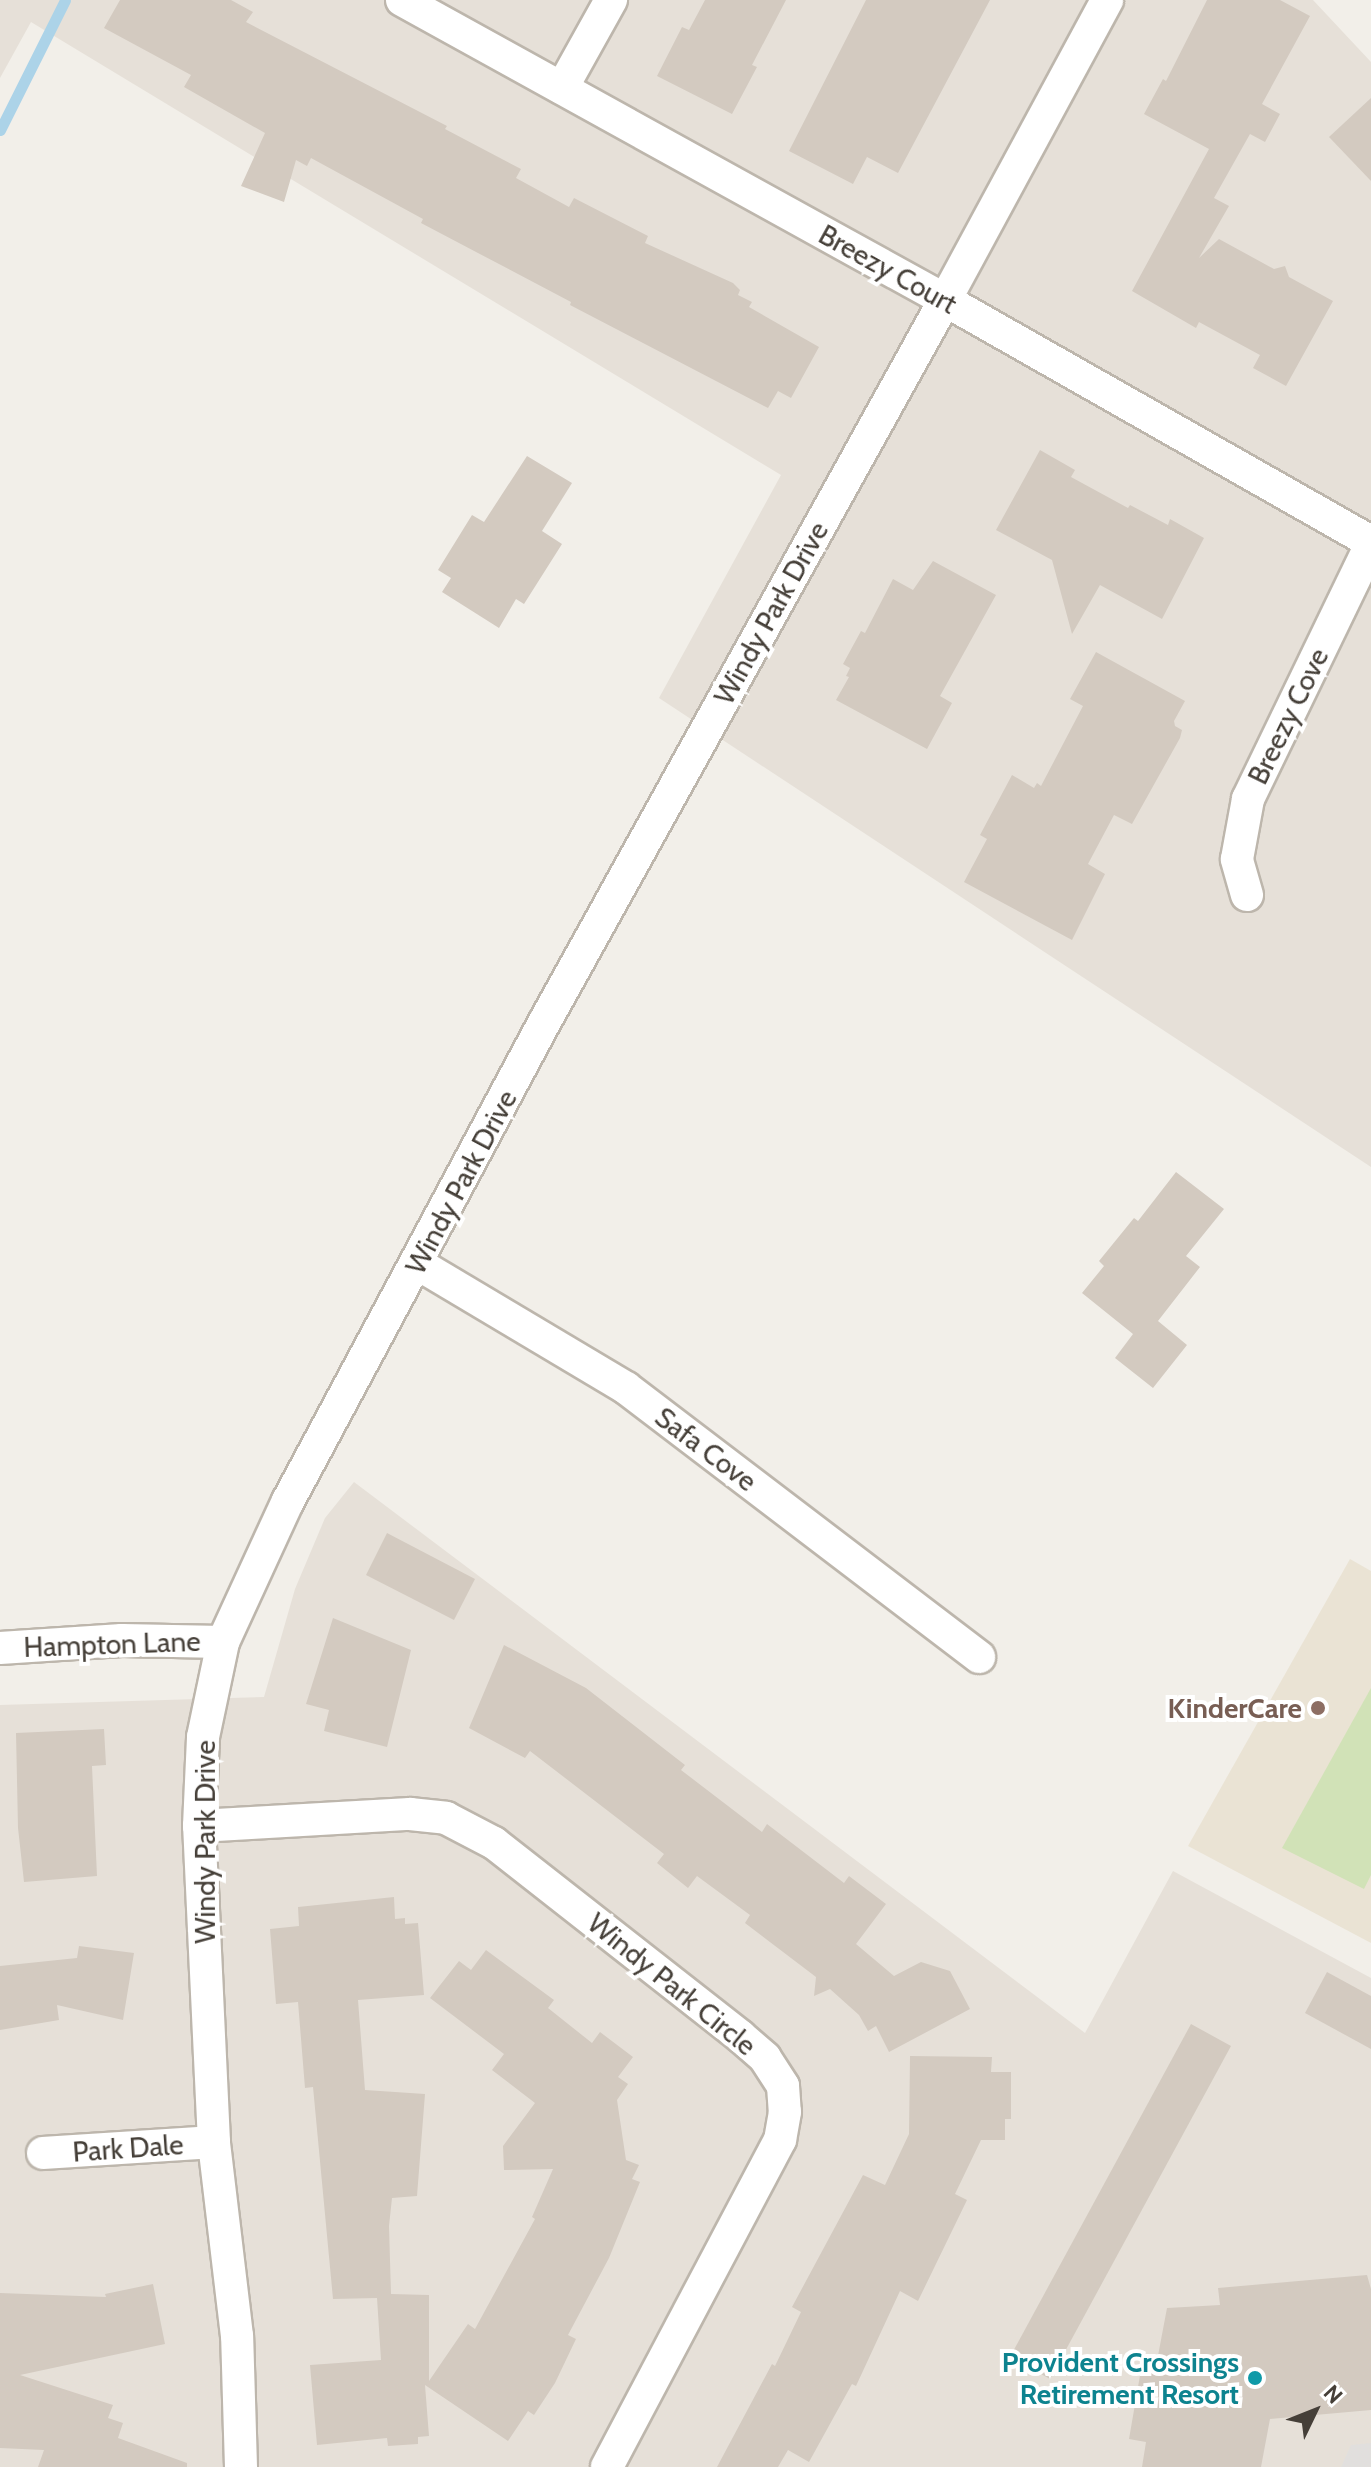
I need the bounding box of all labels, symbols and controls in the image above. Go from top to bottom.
street label: Breezy Court [813,217,963,321]
street label: Windy Park Drive [707,516,835,710]
street label: Breezy Cove [1241,642,1335,790]
street label: Windy Park Drive [398,1084,524,1280]
street label: Safa Cove [649,1400,763,1498]
street label: Hampton Lane [23,1624,201,1664]
place label: KinderCare [1167,1691,1302,1725]
marker: KinderCare [1309,1699,1327,1717]
street label: Windy Park Drive [188,1740,222,1944]
street label: Windy Park Circle [581,1906,763,2062]
street label: Park Dale [71,2127,185,2169]
place label: Provident Crossings Retirement Resort [1002,2345,1239,2411]
marker: Provident Crossings Retirement Resort [1246,2369,1264,2387]
north arrow [1275,2371,1355,2451]
text: N [1318,2379,1348,2409]

